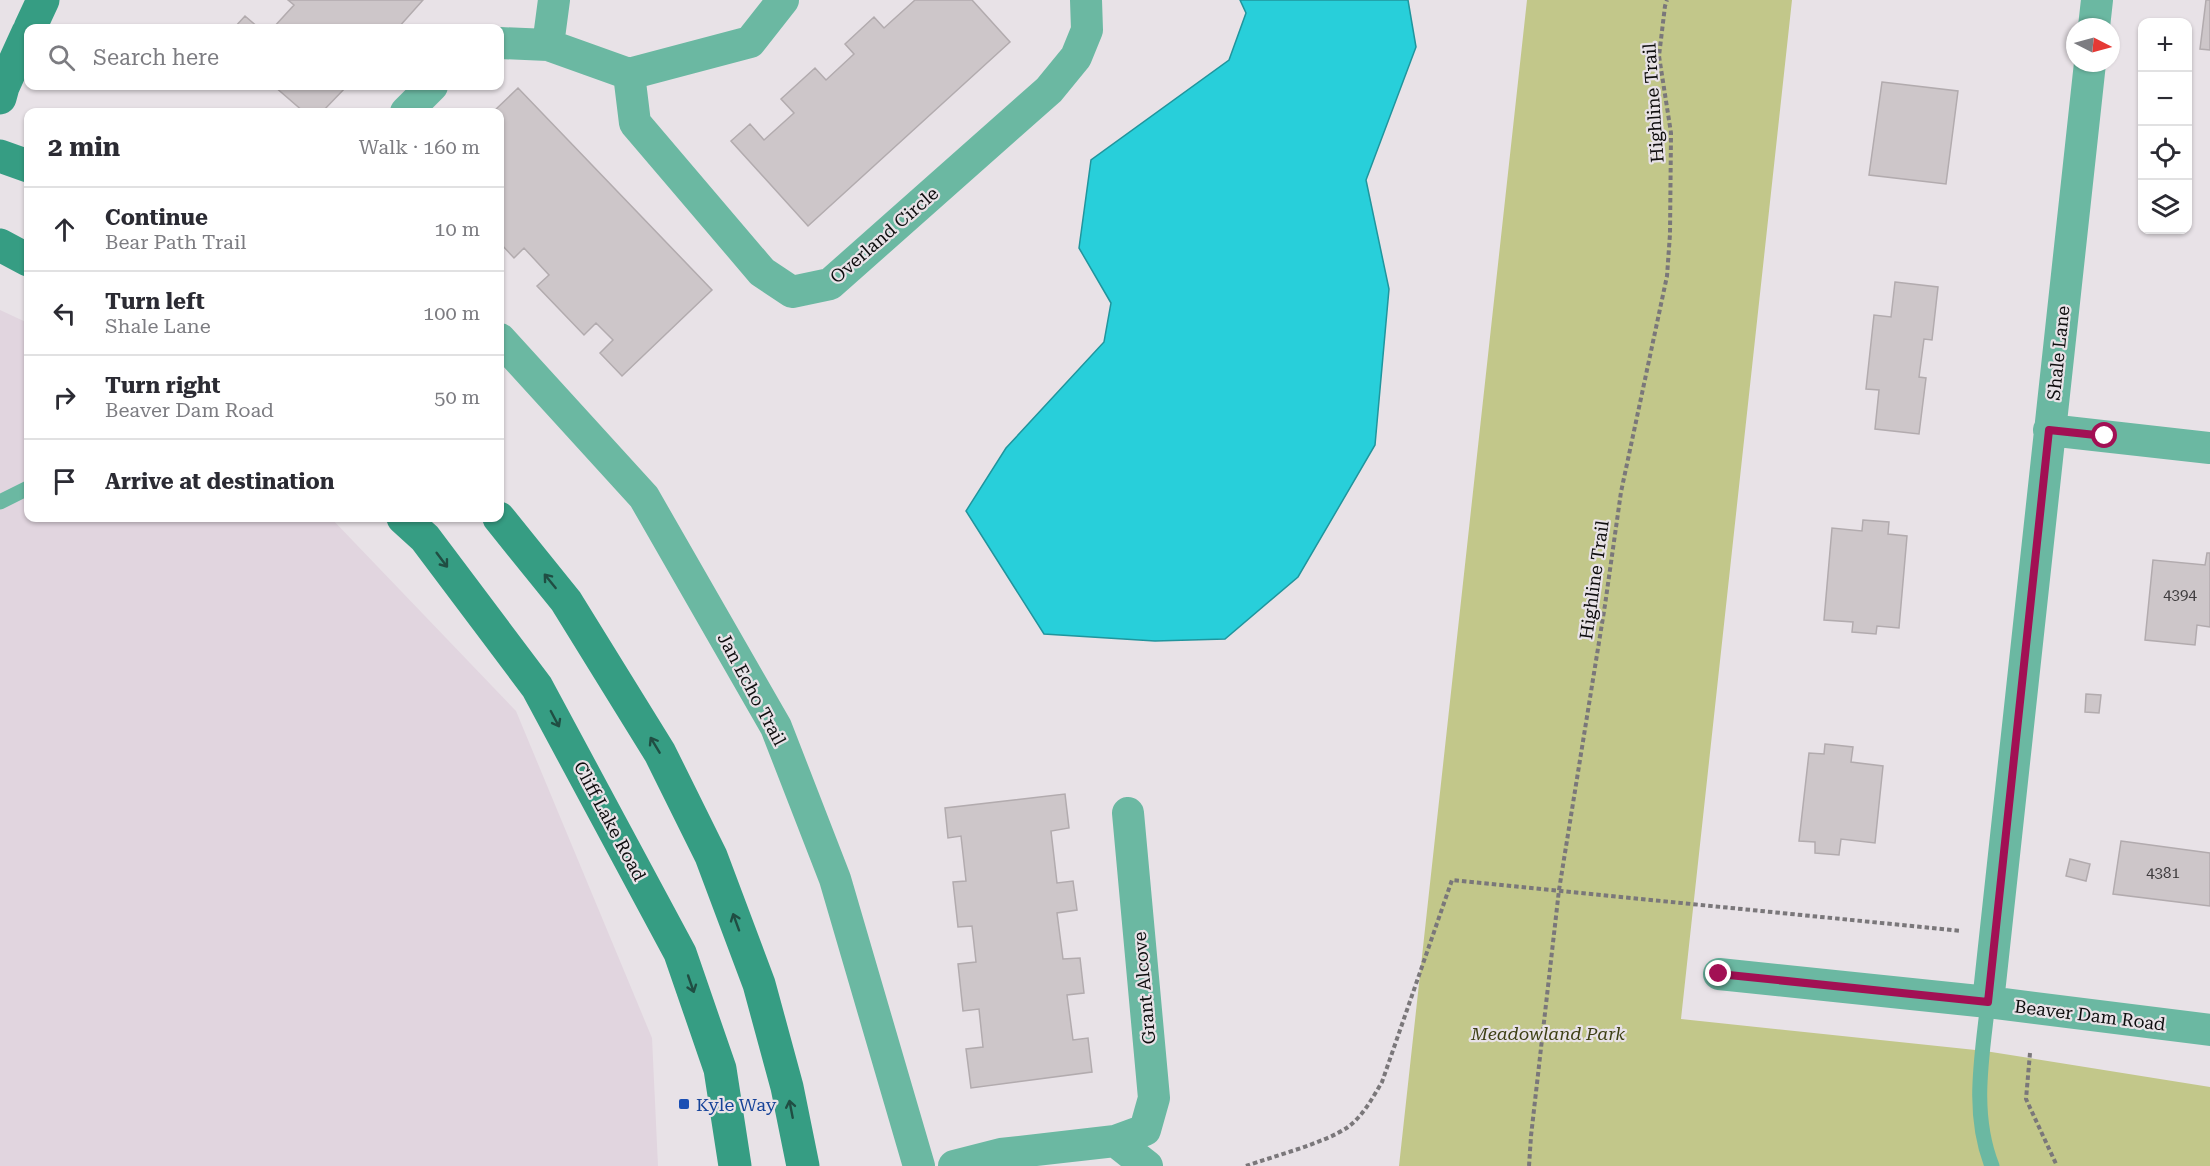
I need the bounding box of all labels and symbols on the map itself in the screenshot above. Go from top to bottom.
north arrow [2066,18,2120,72]
street label: Highline Trail [1638,42,1668,163]
street label: Overland Circle [826,182,942,288]
street label: Shale Lane [2043,304,2073,401]
route start [2091,422,2117,448]
street label: Highline Trail [1575,519,1613,641]
one-way arrow [436,552,449,568]
one-way arrow [544,573,557,589]
house number: 4394 [2163,586,2197,604]
street label: Jan Echo Trail [713,629,791,749]
one-way arrow [549,710,561,727]
one-way arrow [648,737,660,754]
street label: Cliff Lake Road [570,758,651,885]
house number: 4381 [2146,864,2180,882]
one-way arrow [729,913,740,932]
street label: Grant Alcove [1129,931,1159,1045]
route end [1705,960,1731,986]
one-way arrow [686,975,697,993]
street label: Beaver Dam Road [2013,995,2167,1035]
park label: Meadowland Park [1470,1023,1625,1044]
place label: Kyle Way [696,1094,777,1115]
marker: Kyle Way [677,1097,691,1111]
one-way arrow [785,1099,796,1119]

